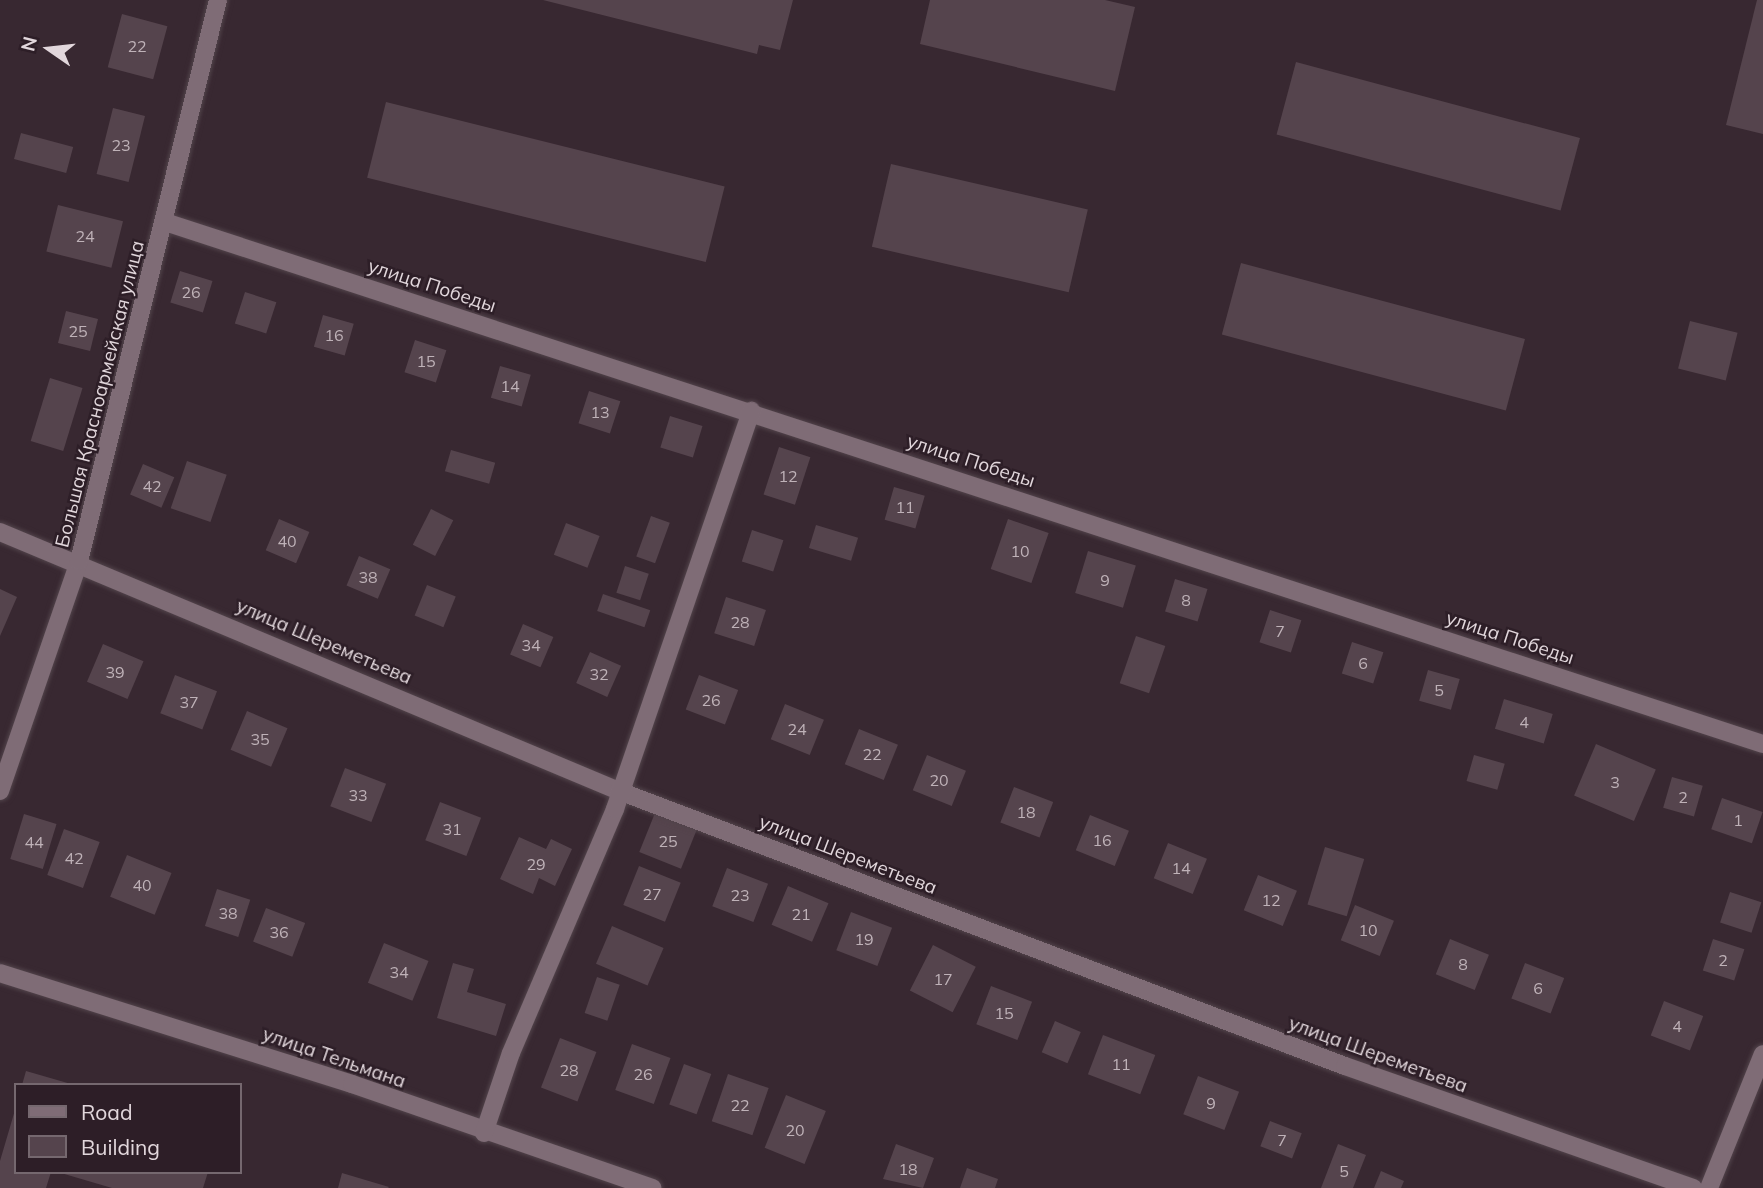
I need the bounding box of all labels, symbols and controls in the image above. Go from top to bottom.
north arrow [14,14,84,84]
text: N [15,34,42,54]
house number: 22 [127,36,147,56]
house number: 23 [111,135,131,155]
house number: 24 [75,226,95,246]
street label: Большая Красноармейская улица [51,238,149,550]
street label: улица Победы [365,255,499,317]
house number: 26 [181,282,201,302]
house number: 25 [68,321,88,341]
house number: 16 [324,325,344,345]
house number: 15 [416,351,436,371]
house number: 14 [500,376,520,396]
house number: 13 [590,402,610,422]
street label: улица Победы [904,430,1038,492]
house number: 12 [778,466,798,486]
house number: 42 [142,476,162,496]
house number: 11 [895,497,915,517]
house number: 40 [277,531,297,551]
house number: 10 [1010,541,1030,561]
house number: 38 [358,567,378,587]
house number: 9 [1100,570,1110,590]
house number: 8 [1181,590,1191,610]
street label: улица Шереметьева [233,595,415,689]
street label: улица Победы [1443,607,1577,669]
house number: 28 [730,612,750,632]
house number: 7 [1275,621,1285,641]
house number: 34 [521,635,541,655]
house number: 6 [1358,653,1368,673]
house number: 39 [105,662,125,682]
house number: 32 [589,664,609,684]
house number: 5 [1434,680,1444,700]
house number: 26 [701,690,721,710]
house number: 37 [179,692,199,712]
house number: 4 [1519,712,1529,732]
house number: 24 [787,719,807,739]
house number: 35 [250,729,270,749]
house number: 22 [862,744,882,764]
house number: 20 [929,770,949,790]
house number: 3 [1610,772,1620,792]
house number: 33 [348,785,368,805]
house number: 2 [1678,787,1688,807]
house number: 18 [1016,802,1036,822]
house number: 1 [1733,810,1743,830]
street label: улица Шереметьева [756,811,940,899]
house number: 31 [442,819,462,839]
house number: 16 [1092,830,1112,850]
house number: 25 [658,831,678,851]
house number: 44 [24,832,44,852]
house number: 42 [64,848,84,868]
house number: 29 [526,854,546,874]
house number: 14 [1171,858,1191,878]
house number: 40 [132,875,152,895]
house number: 27 [642,884,662,904]
house number: 23 [730,885,750,905]
house number: 12 [1261,890,1281,910]
house number: 38 [218,903,238,923]
house number: 21 [791,904,811,924]
house number: 10 [1358,920,1378,940]
house number: 36 [269,922,289,942]
house number: 19 [854,929,874,949]
house number: 2 [1718,950,1728,970]
house number: 8 [1458,954,1468,974]
house number: 34 [389,962,409,982]
house number: 17 [933,969,953,989]
house number: 6 [1533,978,1543,998]
house number: 15 [994,1003,1014,1023]
street label: улица Шереметьева [1285,1012,1471,1098]
house number: 4 [1672,1016,1682,1036]
street label: улица Тельмана [259,1023,409,1093]
house number: 11 [1111,1054,1131,1074]
house number: 28 [559,1060,579,1080]
house number: 26 [633,1064,653,1084]
legend [14,1083,242,1174]
house number: 9 [1206,1093,1216,1113]
house number: 22 [730,1095,750,1115]
text: Road [81,1099,132,1125]
house number: 20 [785,1120,805,1140]
house number: 7 [1277,1130,1287,1150]
text: Building [81,1134,160,1160]
house number: 18 [898,1159,918,1179]
house number: 5 [1339,1161,1349,1181]

